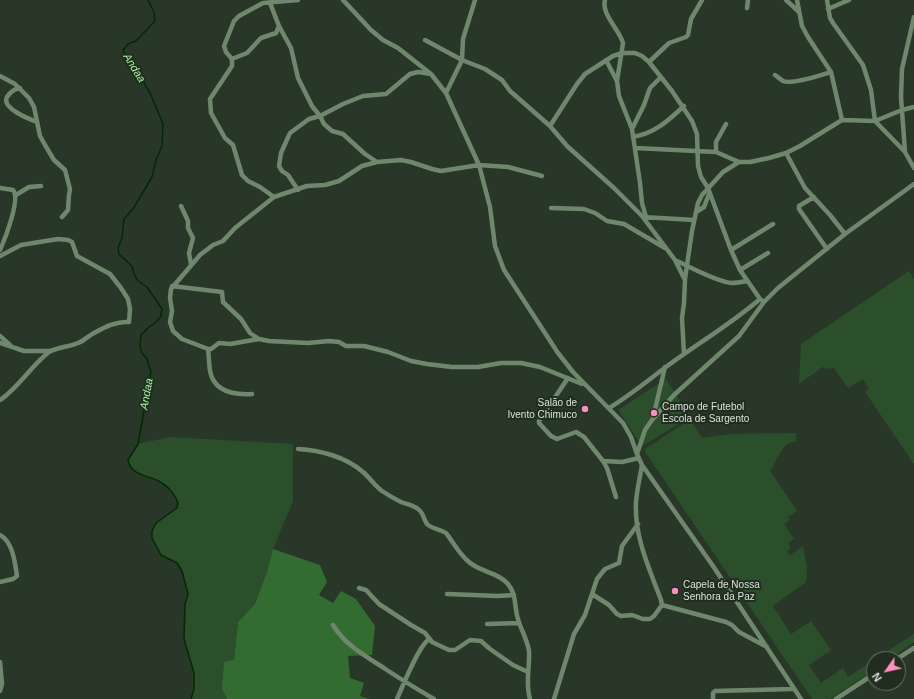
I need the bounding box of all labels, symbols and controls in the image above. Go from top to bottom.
water label: Andaa [120,51,148,85]
water label: Andaa [138,377,156,411]
place label: Salão de Ivento Chimuco [508,397,577,420]
place label: Campo de Futebol Escola de Sargento [662,401,749,424]
marker: Salão de Ivento Chimuco [580,404,590,414]
marker: Campo de Futebol Escola de Sargento [649,408,659,418]
place label: Capela de Nossa Senhora da Paz [683,579,760,602]
marker: Capela de Nossa Senhora da Paz [670,586,680,596]
north arrow [866,651,906,691]
text: N [870,671,884,684]

